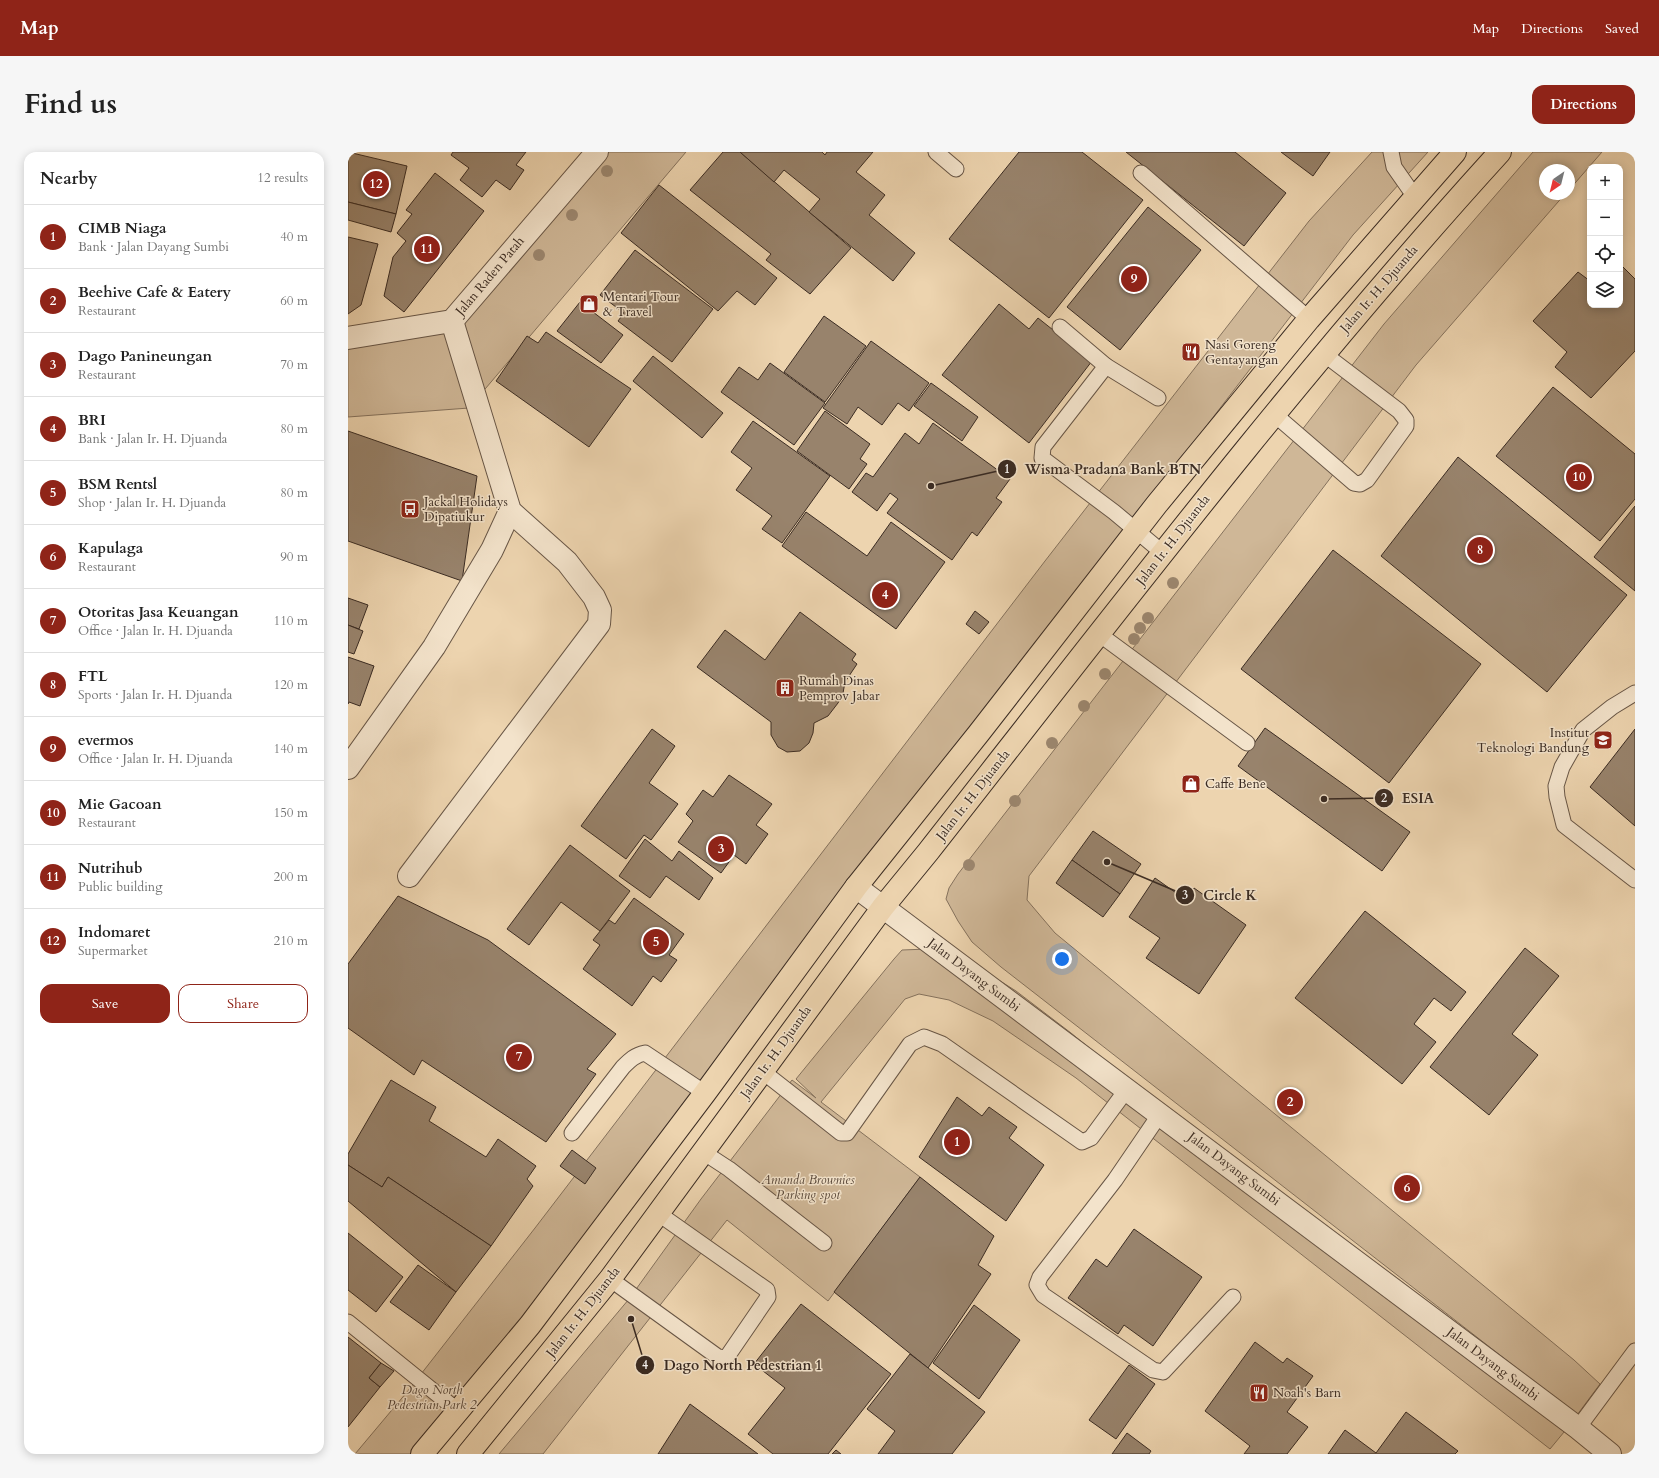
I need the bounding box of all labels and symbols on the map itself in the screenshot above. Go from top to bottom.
north arrow [1539,164,1575,200]
pin: 12 [363,169,389,199]
street label: Jalan Raden Patah [450,233,528,321]
pin: 11 [414,234,440,264]
street label: Jalan Ir. H. Djuanda [1335,241,1422,338]
pin: 9 [1121,264,1147,294]
place label: Mentari Tour & Travel [603,288,679,321]
shop icon: Mentari Tour & Travel [578,293,600,315]
place label: Nasi Goreng Gentayangan [1205,336,1279,369]
restaurant icon: Nasi Goreng Gentayangan [1180,341,1202,363]
callout: Wisma Pradana Bank BTN [997,456,1209,482]
text: Wisma Pradana Bank BTN [1024,460,1201,479]
text: 1 [1004,461,1010,477]
pin: 10 [1566,462,1592,492]
street label: Jalan Ir. H. Djuanda [1131,491,1214,591]
place label: Jackal Holidays Dipatiukur [422,493,508,526]
bus stop icon: Jackal Holidays Dipatiukur [399,498,421,520]
pin: 8 [1467,535,1493,565]
pin: 4 [872,580,898,610]
place label: Rumah Dinas Pemprov Jabar [799,672,880,705]
building icon: Rumah Dinas Pemprov Jabar [774,677,796,699]
place label: Institut Teknologi Bandung [1477,724,1590,757]
school or university icon: Institut Teknologi Bandung [1592,729,1614,751]
street label: Jalan Ir. H. Djuanda [931,746,1014,846]
shop icon: Caffe Bene [1180,773,1202,795]
place label: Caffe Bene [1205,775,1266,793]
callout: ESIA [1374,785,1442,811]
text: ESIA [1402,789,1435,808]
text: 2 [1381,790,1387,806]
pin: 3 [708,834,734,864]
callout: Circle K [1175,882,1265,908]
text: Circle K [1203,886,1257,905]
text: 3 [1182,887,1188,903]
pin: 5 [643,927,669,957]
street label: Jalan Dayang Sumbi [922,933,1024,1016]
your location [1052,949,1072,969]
street label: Jalan Ir. H. Djuanda [735,1002,816,1104]
pin: 7 [506,1042,532,1072]
pin: 2 [1277,1087,1303,1117]
pin: 1 [944,1127,970,1157]
street label: Jalan Dayang Sumbi [1182,1127,1284,1210]
park label: Amanda Brownies Parking spot [760,1171,855,1204]
pin: 6 [1394,1173,1420,1203]
street label: Jalan Ir. H. Djuanda [541,1263,624,1363]
street label: Jalan Dayang Sumbi [1441,1322,1543,1405]
callout: Dago North Pedestrian 1 [635,1352,830,1378]
text: Dago North Pedestrian 1 [664,1356,822,1375]
text: 4 [642,1357,648,1373]
park label: Dago North Pedestrian Park 2 [387,1381,477,1414]
restaurant icon: Noah's Barn [1248,1382,1270,1404]
place label: Noah's Barn [1273,1384,1342,1402]

